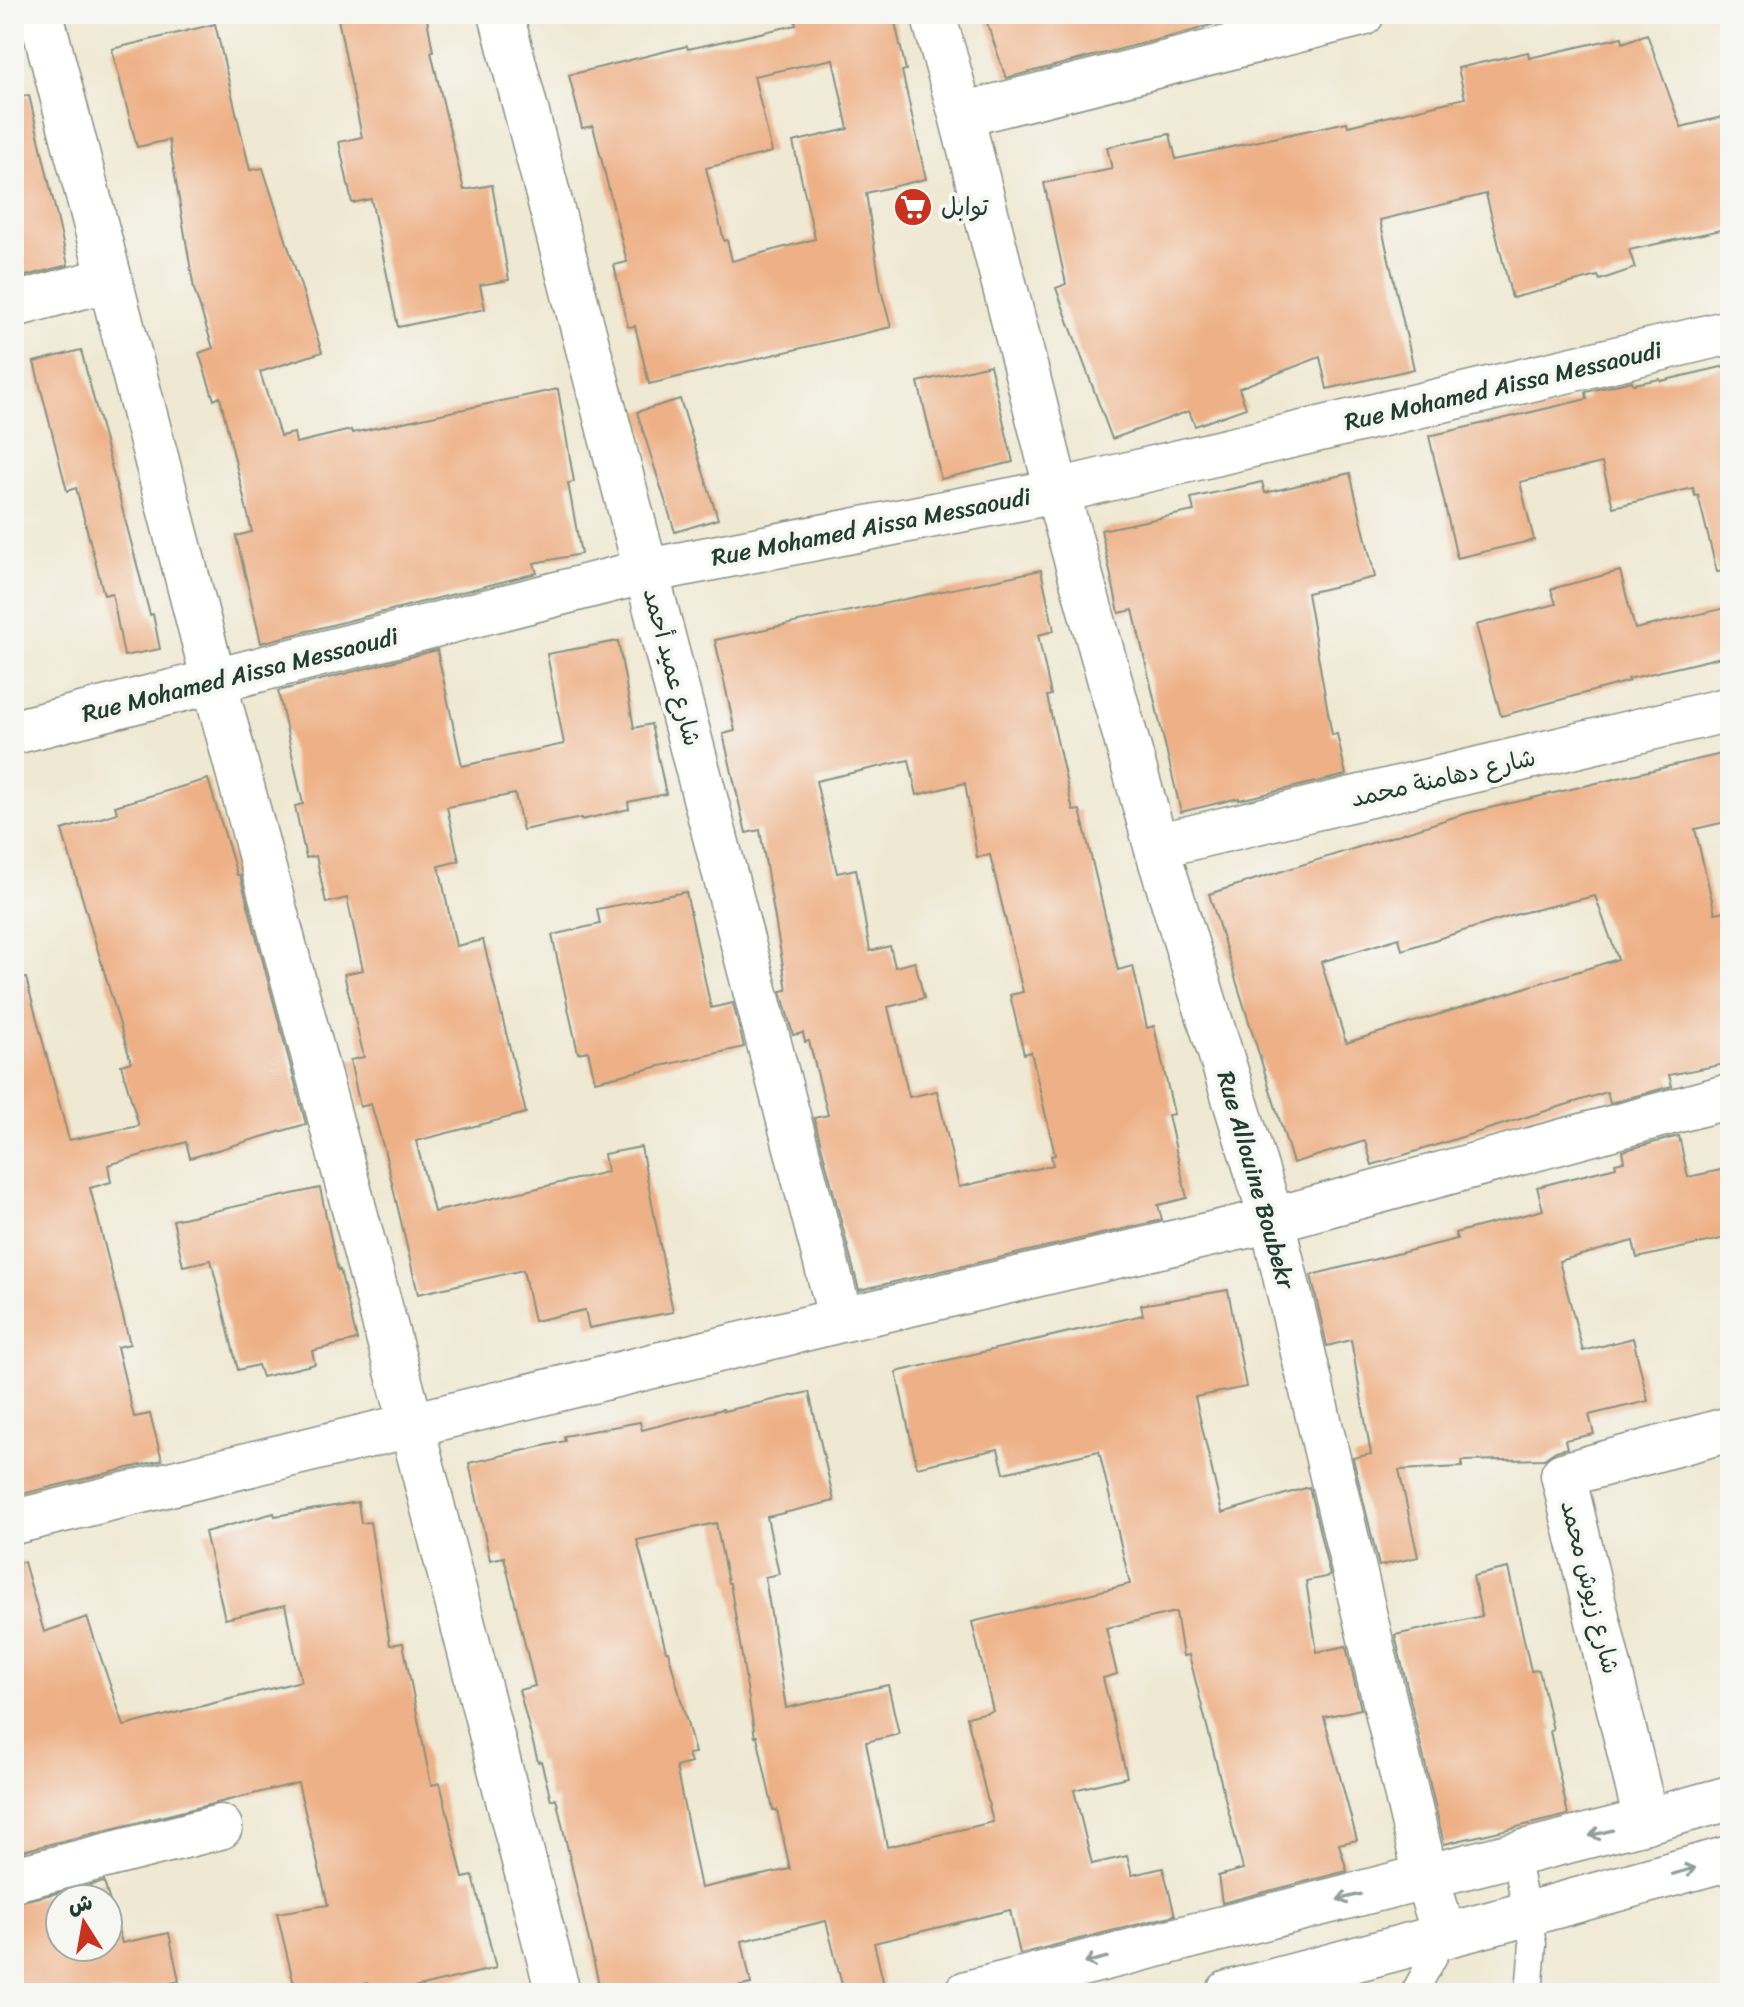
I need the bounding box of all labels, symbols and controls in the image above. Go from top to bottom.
supermarket icon: توابل [892,186,934,228]
place label: توابل [941,186,990,228]
street label: Rue Mohamed Aissa Messaoudi [1340,329,1666,443]
street label: Rue Mohamed Aissa Messaoudi [708,475,1035,579]
street label: شارع عميد أحمد [631,583,713,751]
street label: Rue Mohamed Aissa Messaoudi [77,615,403,735]
street label: شارع دهامنة محمد [1346,736,1540,820]
street label: Rue Allouine Boubekr [1205,1066,1308,1295]
street label: شارع زيوش محمد [1548,1496,1632,1678]
one-way arrow [1588,1826,1614,1841]
one-way arrow [1670,1863,1696,1878]
text: ش [65,1882,96,1925]
north arrow [44,1883,124,1963]
one-way arrow [1336,1890,1362,1905]
one-way arrow [1084,1954,1110,1969]

